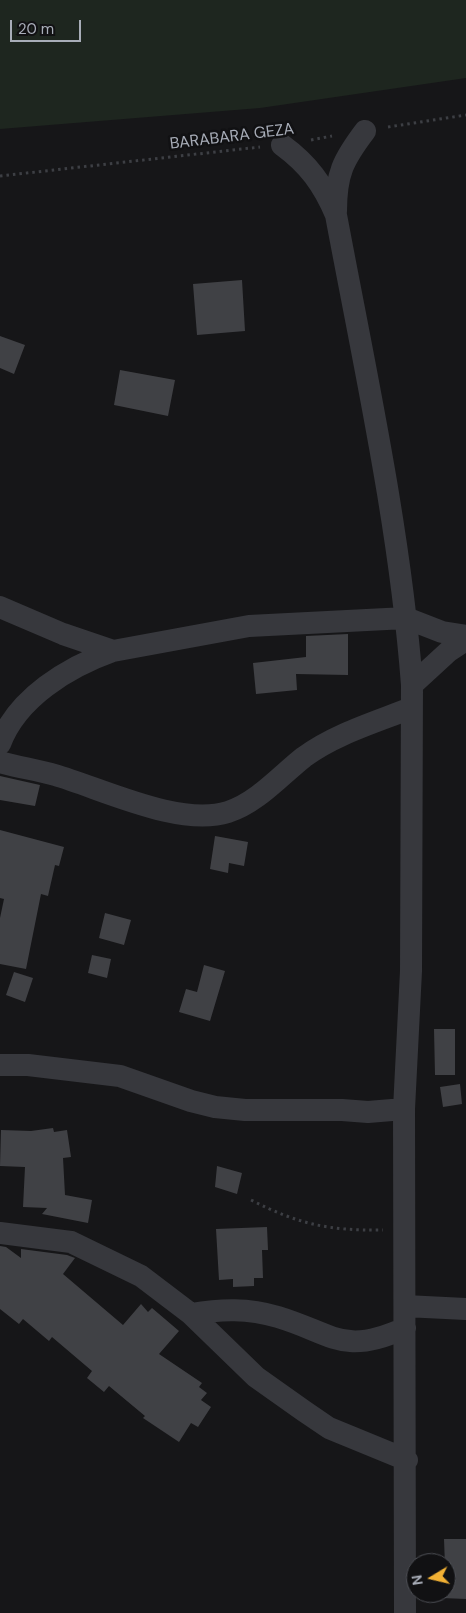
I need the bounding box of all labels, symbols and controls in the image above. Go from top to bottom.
scale bar [12,10,84,42]
text: 20 m [18,19,54,39]
street label: BARABARA GEZA [169,120,295,154]
north arrow [406,1553,456,1603]
text: N [407,1574,427,1587]

